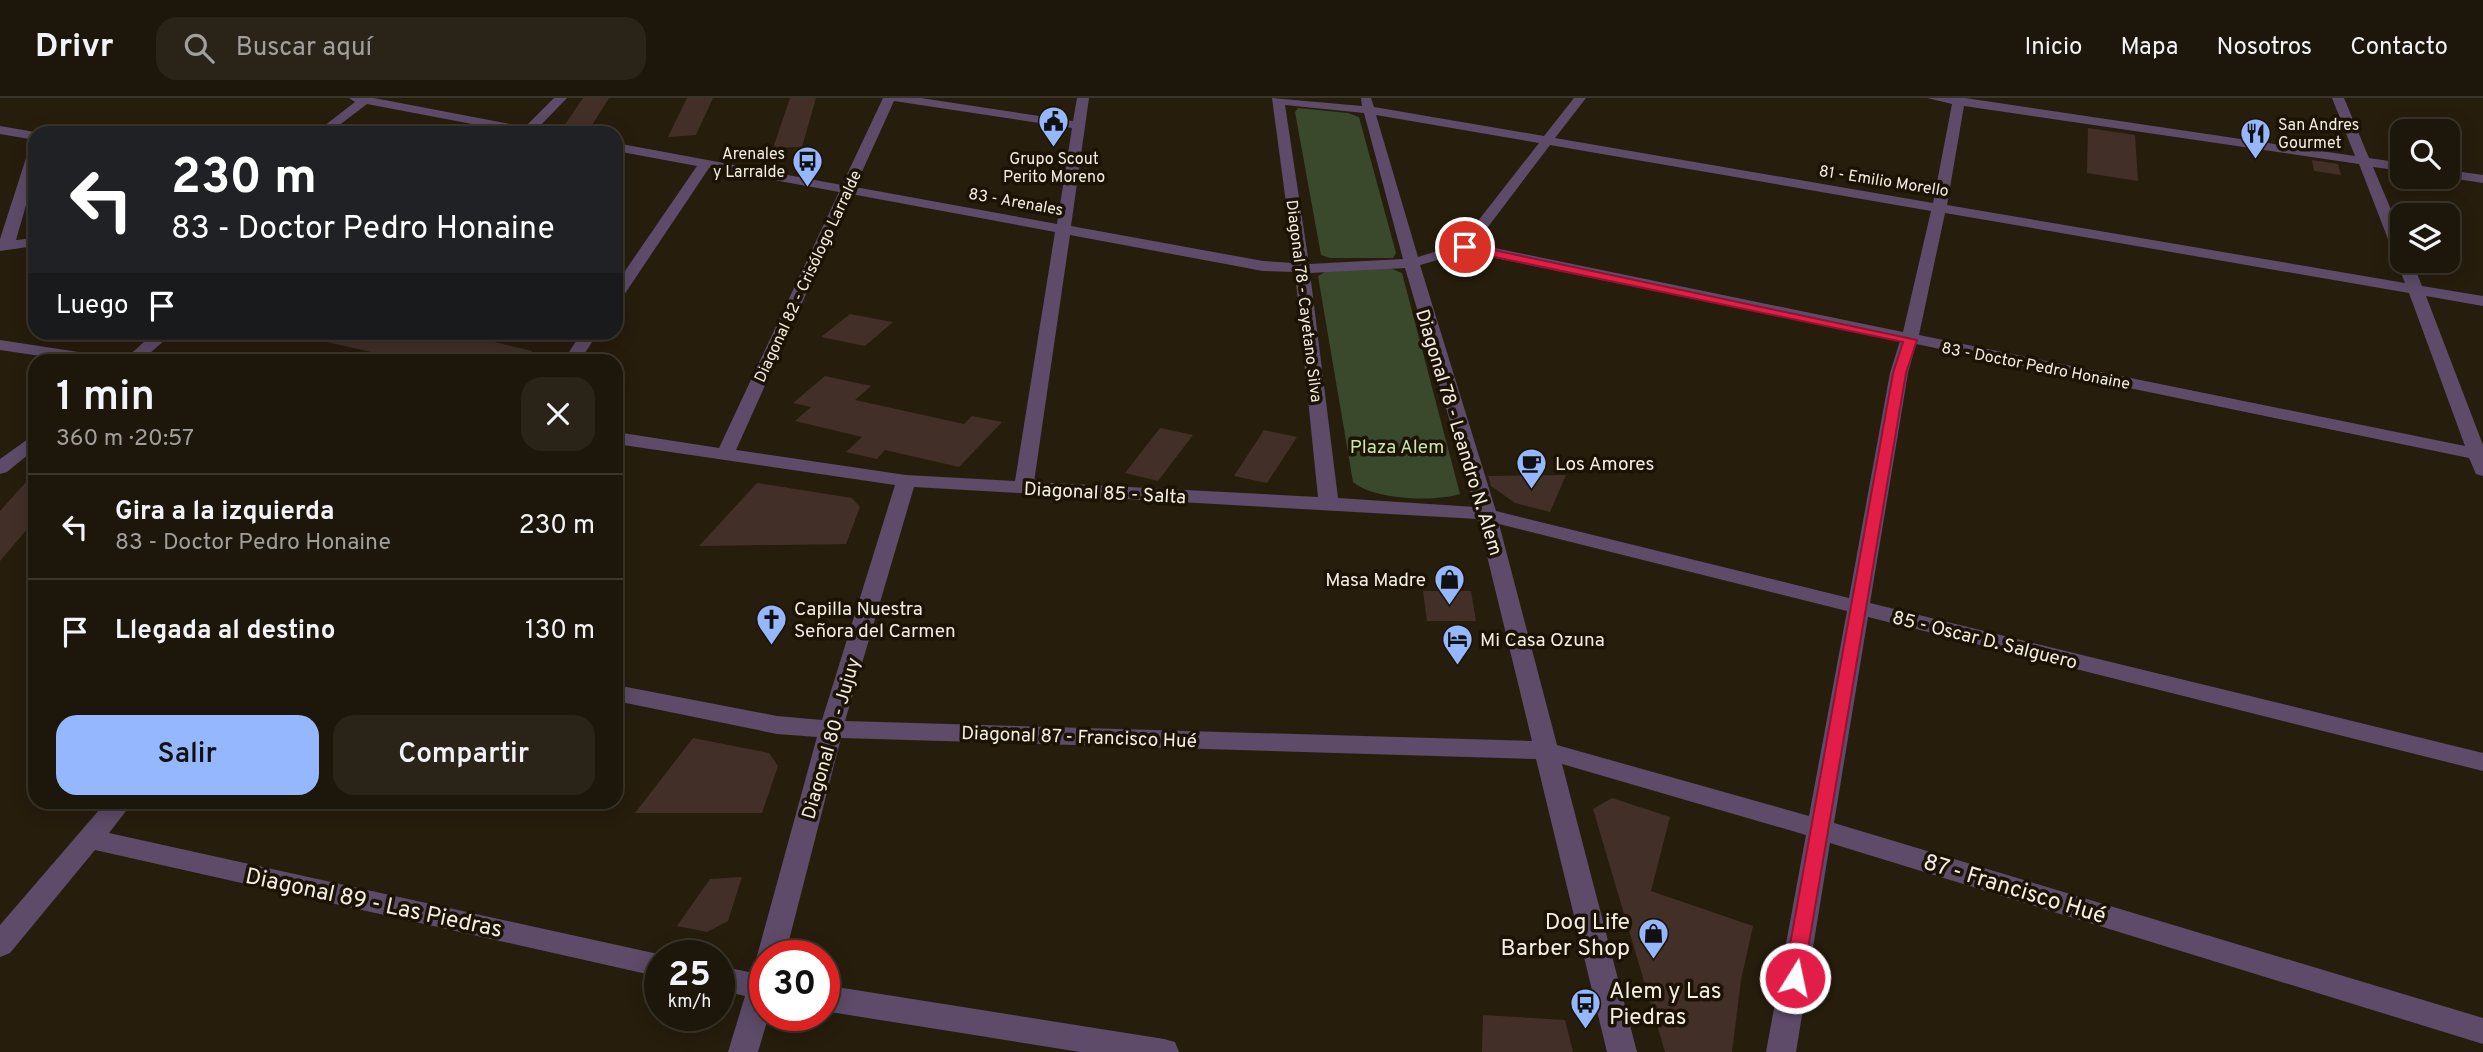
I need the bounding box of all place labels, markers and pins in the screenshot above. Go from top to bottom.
public building icon: Grupo Scout Perito Moreno [1037,104,1071,148]
restaurant icon: San Andres Gourmet [2238,116,2272,160]
place label: San Andres Gourmet [2278,116,2359,154]
place label: Arenales y Larralde [713,145,785,183]
bus stop icon: Arenales y Larralde [791,145,825,189]
place label: Grupo Scout Perito Moreno [1003,150,1105,188]
pin [1435,217,1495,277]
cafe icon: Los Amores [1515,446,1549,490]
place label: Los Amores [1555,453,1654,477]
shop icon: Masa Madre [1432,562,1466,606]
place label: Masa Madre [1325,569,1426,593]
place label: Capilla Nuestra Señora del Carmen [794,598,956,644]
church icon: Capilla Nuestra Señora del Carmen [754,602,788,646]
hotel icon: Mi Casa Ozuna [1440,622,1474,666]
place label: Mi Casa Ozuna [1480,629,1605,653]
place label: Dog Life Barber Shop [1500,909,1630,964]
shop icon: Dog Life Barber Shop [1636,917,1670,961]
place label: Alem y Las Piedras [1609,978,1721,1033]
bus stop icon: Alem y Las Piedras [1569,986,1603,1030]

